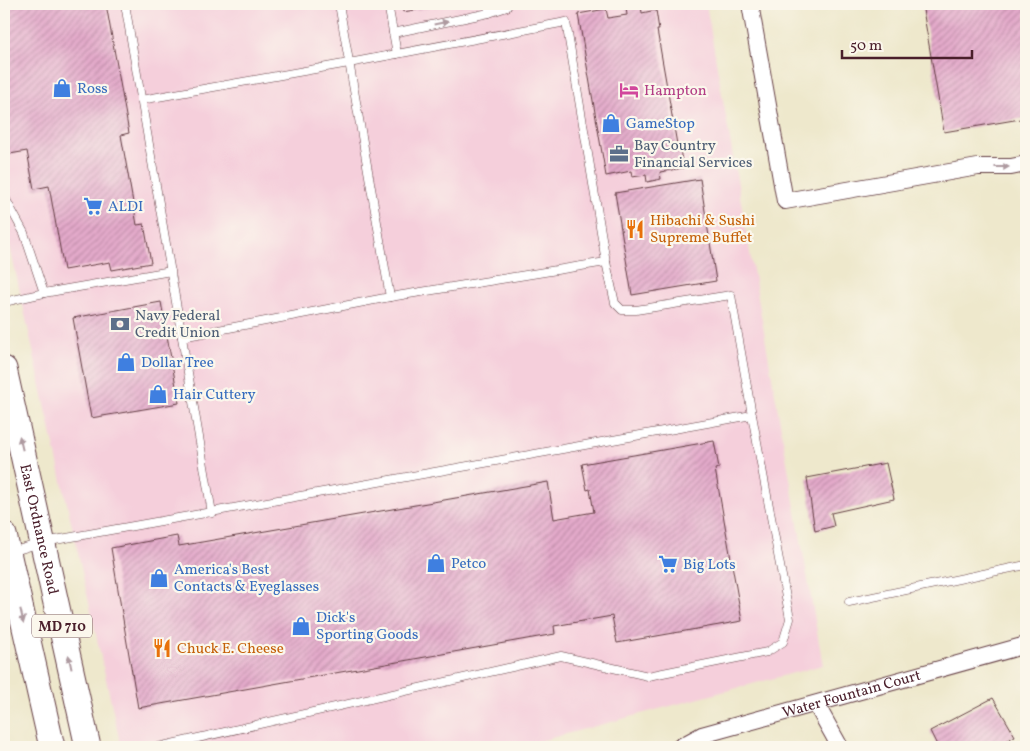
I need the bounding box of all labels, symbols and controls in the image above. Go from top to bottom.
one-way arrow [434,19,449,27]
scale bar [842,28,972,60]
text: 50 m [850,36,882,57]
shop icon: Ross [51,77,73,99]
place label: Ross [77,79,108,100]
hotel icon: Hampton [618,79,640,101]
place label: Hampton [644,81,707,102]
shop icon: GameStop [600,112,622,134]
place label: GameStop [626,114,695,135]
place label: Bay Country Financial Services [634,136,752,174]
office icon: Bay Country Financial Services [608,143,630,165]
one-way arrow [994,163,1010,171]
supermarket icon: ALDI [82,195,104,217]
place label: ALDI [108,197,143,218]
place label: Hibachi & Sushi Supreme Buffet [650,211,755,249]
restaurant icon: Hibachi & Sushi Supreme Buffet [624,218,646,240]
place label: Navy Federal Credit Union [135,306,220,344]
bank icon: Navy Federal Credit Union [109,313,131,335]
shop icon: Dollar Tree [115,351,137,373]
place label: Dollar Tree [141,353,214,374]
shop icon: Hair Cuttery [147,383,169,405]
place label: Hair Cuttery [173,385,256,406]
one-way arrow [17,436,25,451]
street label: East Ordnance Road [13,462,63,597]
shop icon: Petco [425,552,447,574]
supermarket icon: Big Lots [657,553,679,575]
place label: Petco [451,554,486,575]
place label: Big Lots [683,555,736,576]
place label: America's Best Contacts & Eyeglasses [174,560,319,598]
shop icon: America's Best Contacts & Eyeglasses [148,567,170,589]
place label: Dick's Sporting Goods [316,608,418,646]
one-way arrow [18,609,26,624]
road number: MD 710 [32,614,92,638]
shop icon: Dick's Sporting Goods [290,615,312,637]
restaurant icon: Chuck E. Cheese [151,637,173,659]
place label: Chuck E. Cheese [177,639,284,660]
one-way arrow [66,654,74,670]
street label: Water Fountain Court [780,666,923,724]

